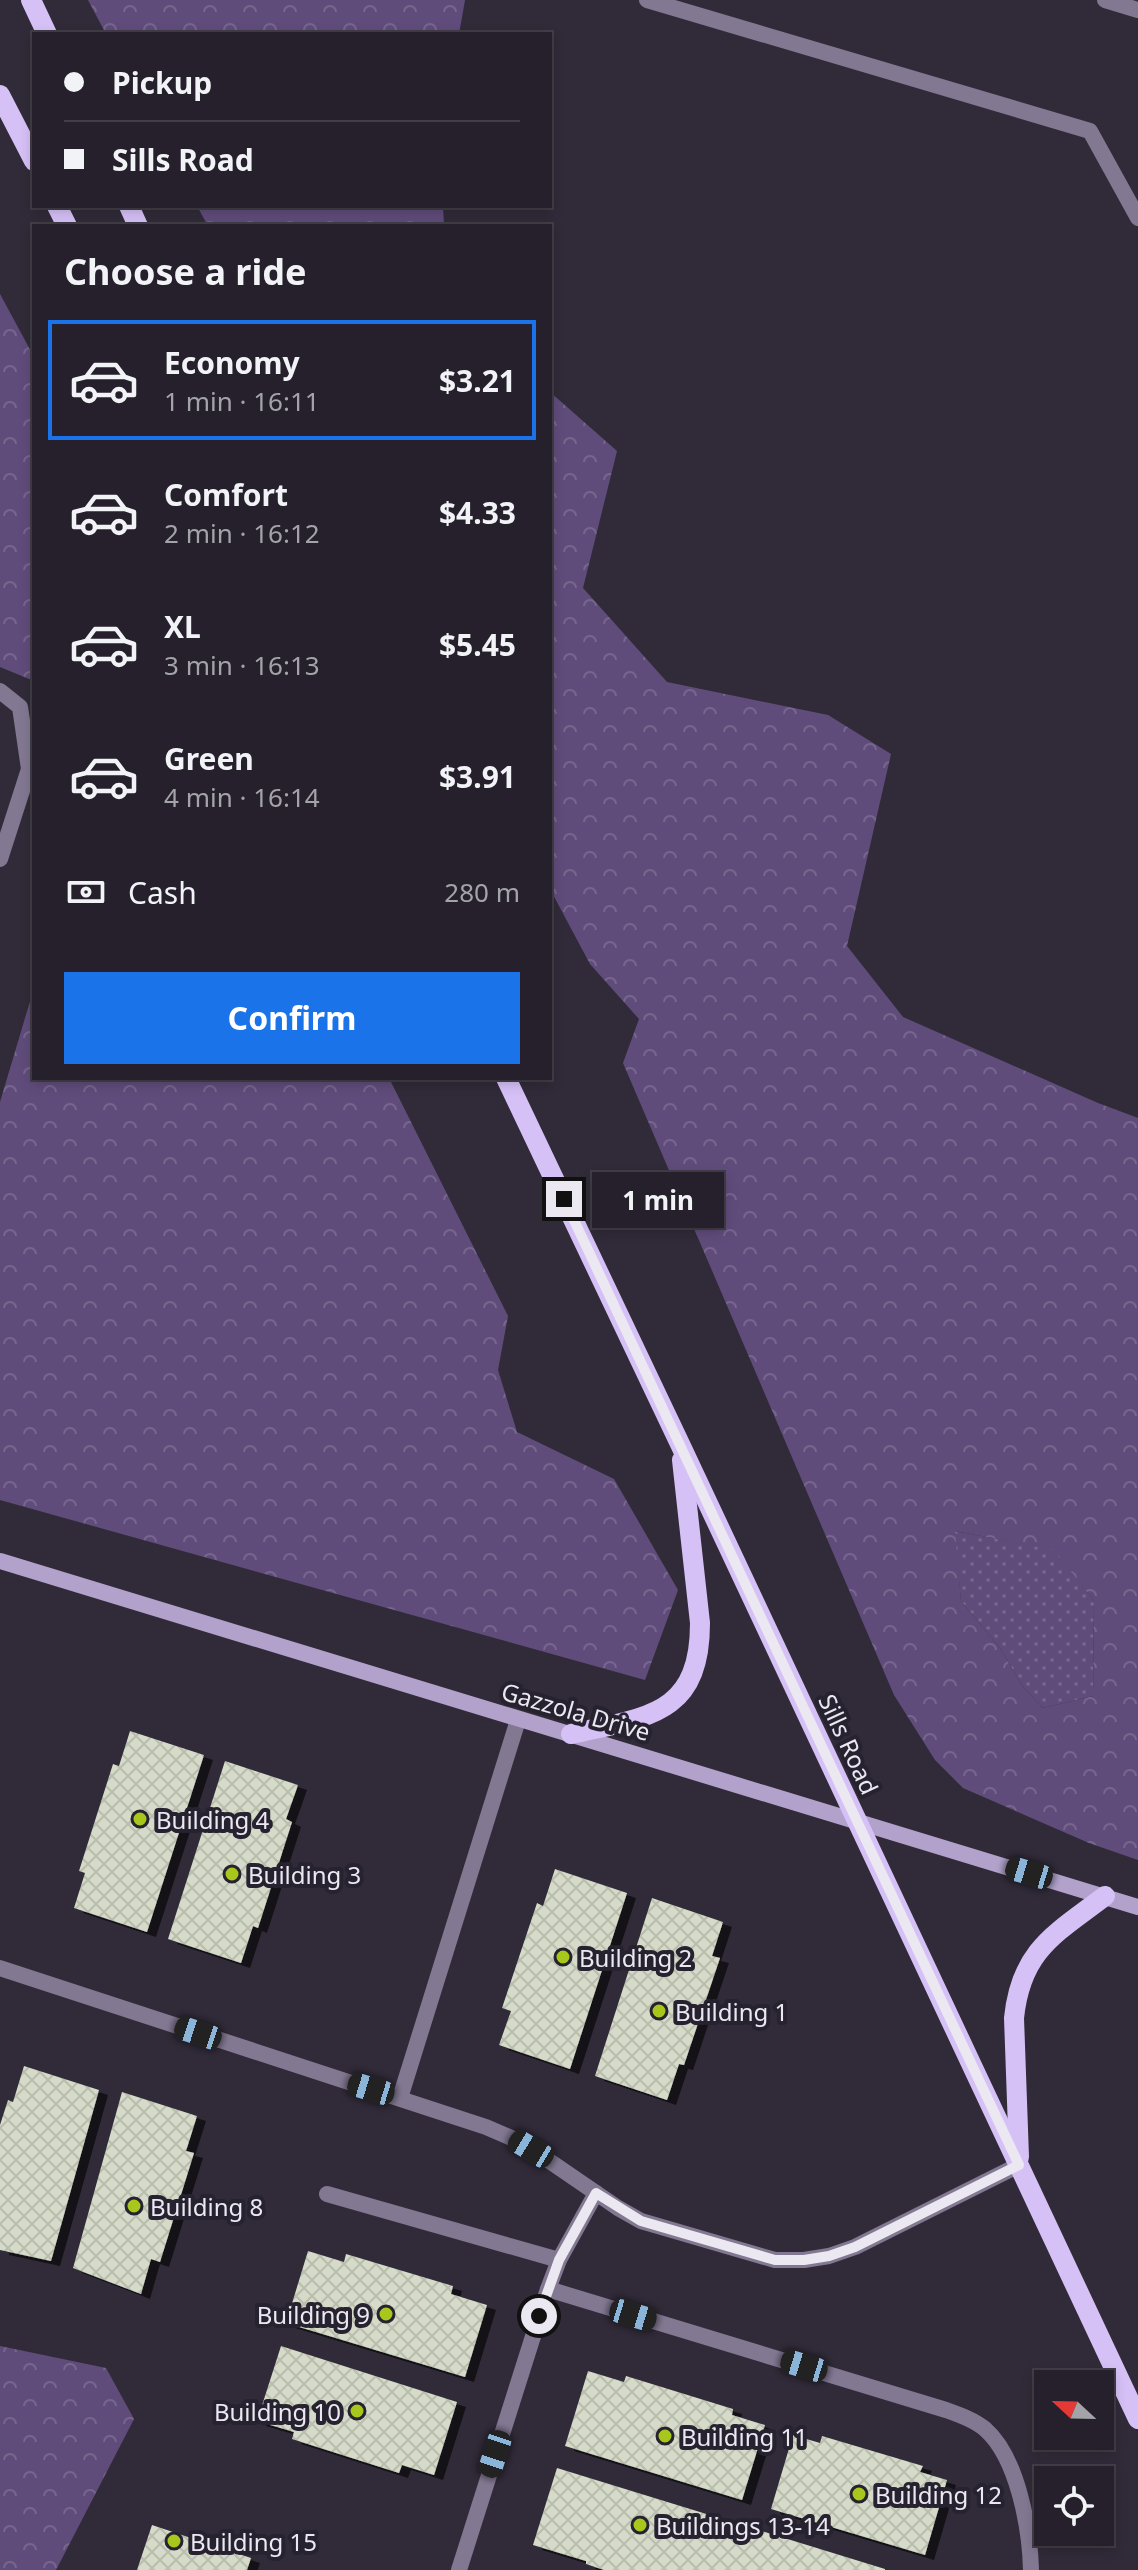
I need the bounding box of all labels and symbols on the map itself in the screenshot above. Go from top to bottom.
callout: 1 min [592,1171,724,1227]
route end [546,1181,582,1217]
street label: Gazzola Drive [498,1674,654,1748]
street label: Sills Road [811,1688,887,1800]
place label: Building 4 [156,1803,270,1836]
marker: Building 4 [131,1810,149,1828]
car [1003,1855,1055,1891]
place label: Building 3 [248,1858,361,1891]
marker: Building 3 [223,1865,241,1883]
place label: Building 2 [579,1941,692,1974]
marker: Building 2 [554,1948,572,1966]
place label: Building 1 [675,1995,788,2028]
marker: Building 1 [650,2002,668,2020]
car [171,2014,225,2052]
car [345,2071,397,2107]
car [504,2126,558,2172]
place label: Building 8 [150,2190,263,2223]
marker: Building 8 [125,2197,143,2215]
car [607,2297,659,2333]
place label: Building 9 [257,2298,370,2331]
route start [521,2298,557,2334]
marker: Building 9 [377,2305,395,2323]
car [778,2348,830,2384]
north arrow [1034,2370,1114,2450]
place label: Building 10 [214,2395,341,2428]
marker: Building 10 [348,2402,366,2420]
place label: Building 11 [681,2420,808,2453]
car [476,2427,514,2481]
marker: Building 11 [656,2427,674,2445]
place label: Building 12 [875,2478,1002,2511]
marker: Building 12 [850,2485,868,2503]
place label: Buildings 13-14 [656,2509,830,2542]
marker: Buildings 13-14 [631,2516,649,2534]
place label: Building 15 [190,2525,317,2558]
marker: Building 15 [165,2532,183,2550]

